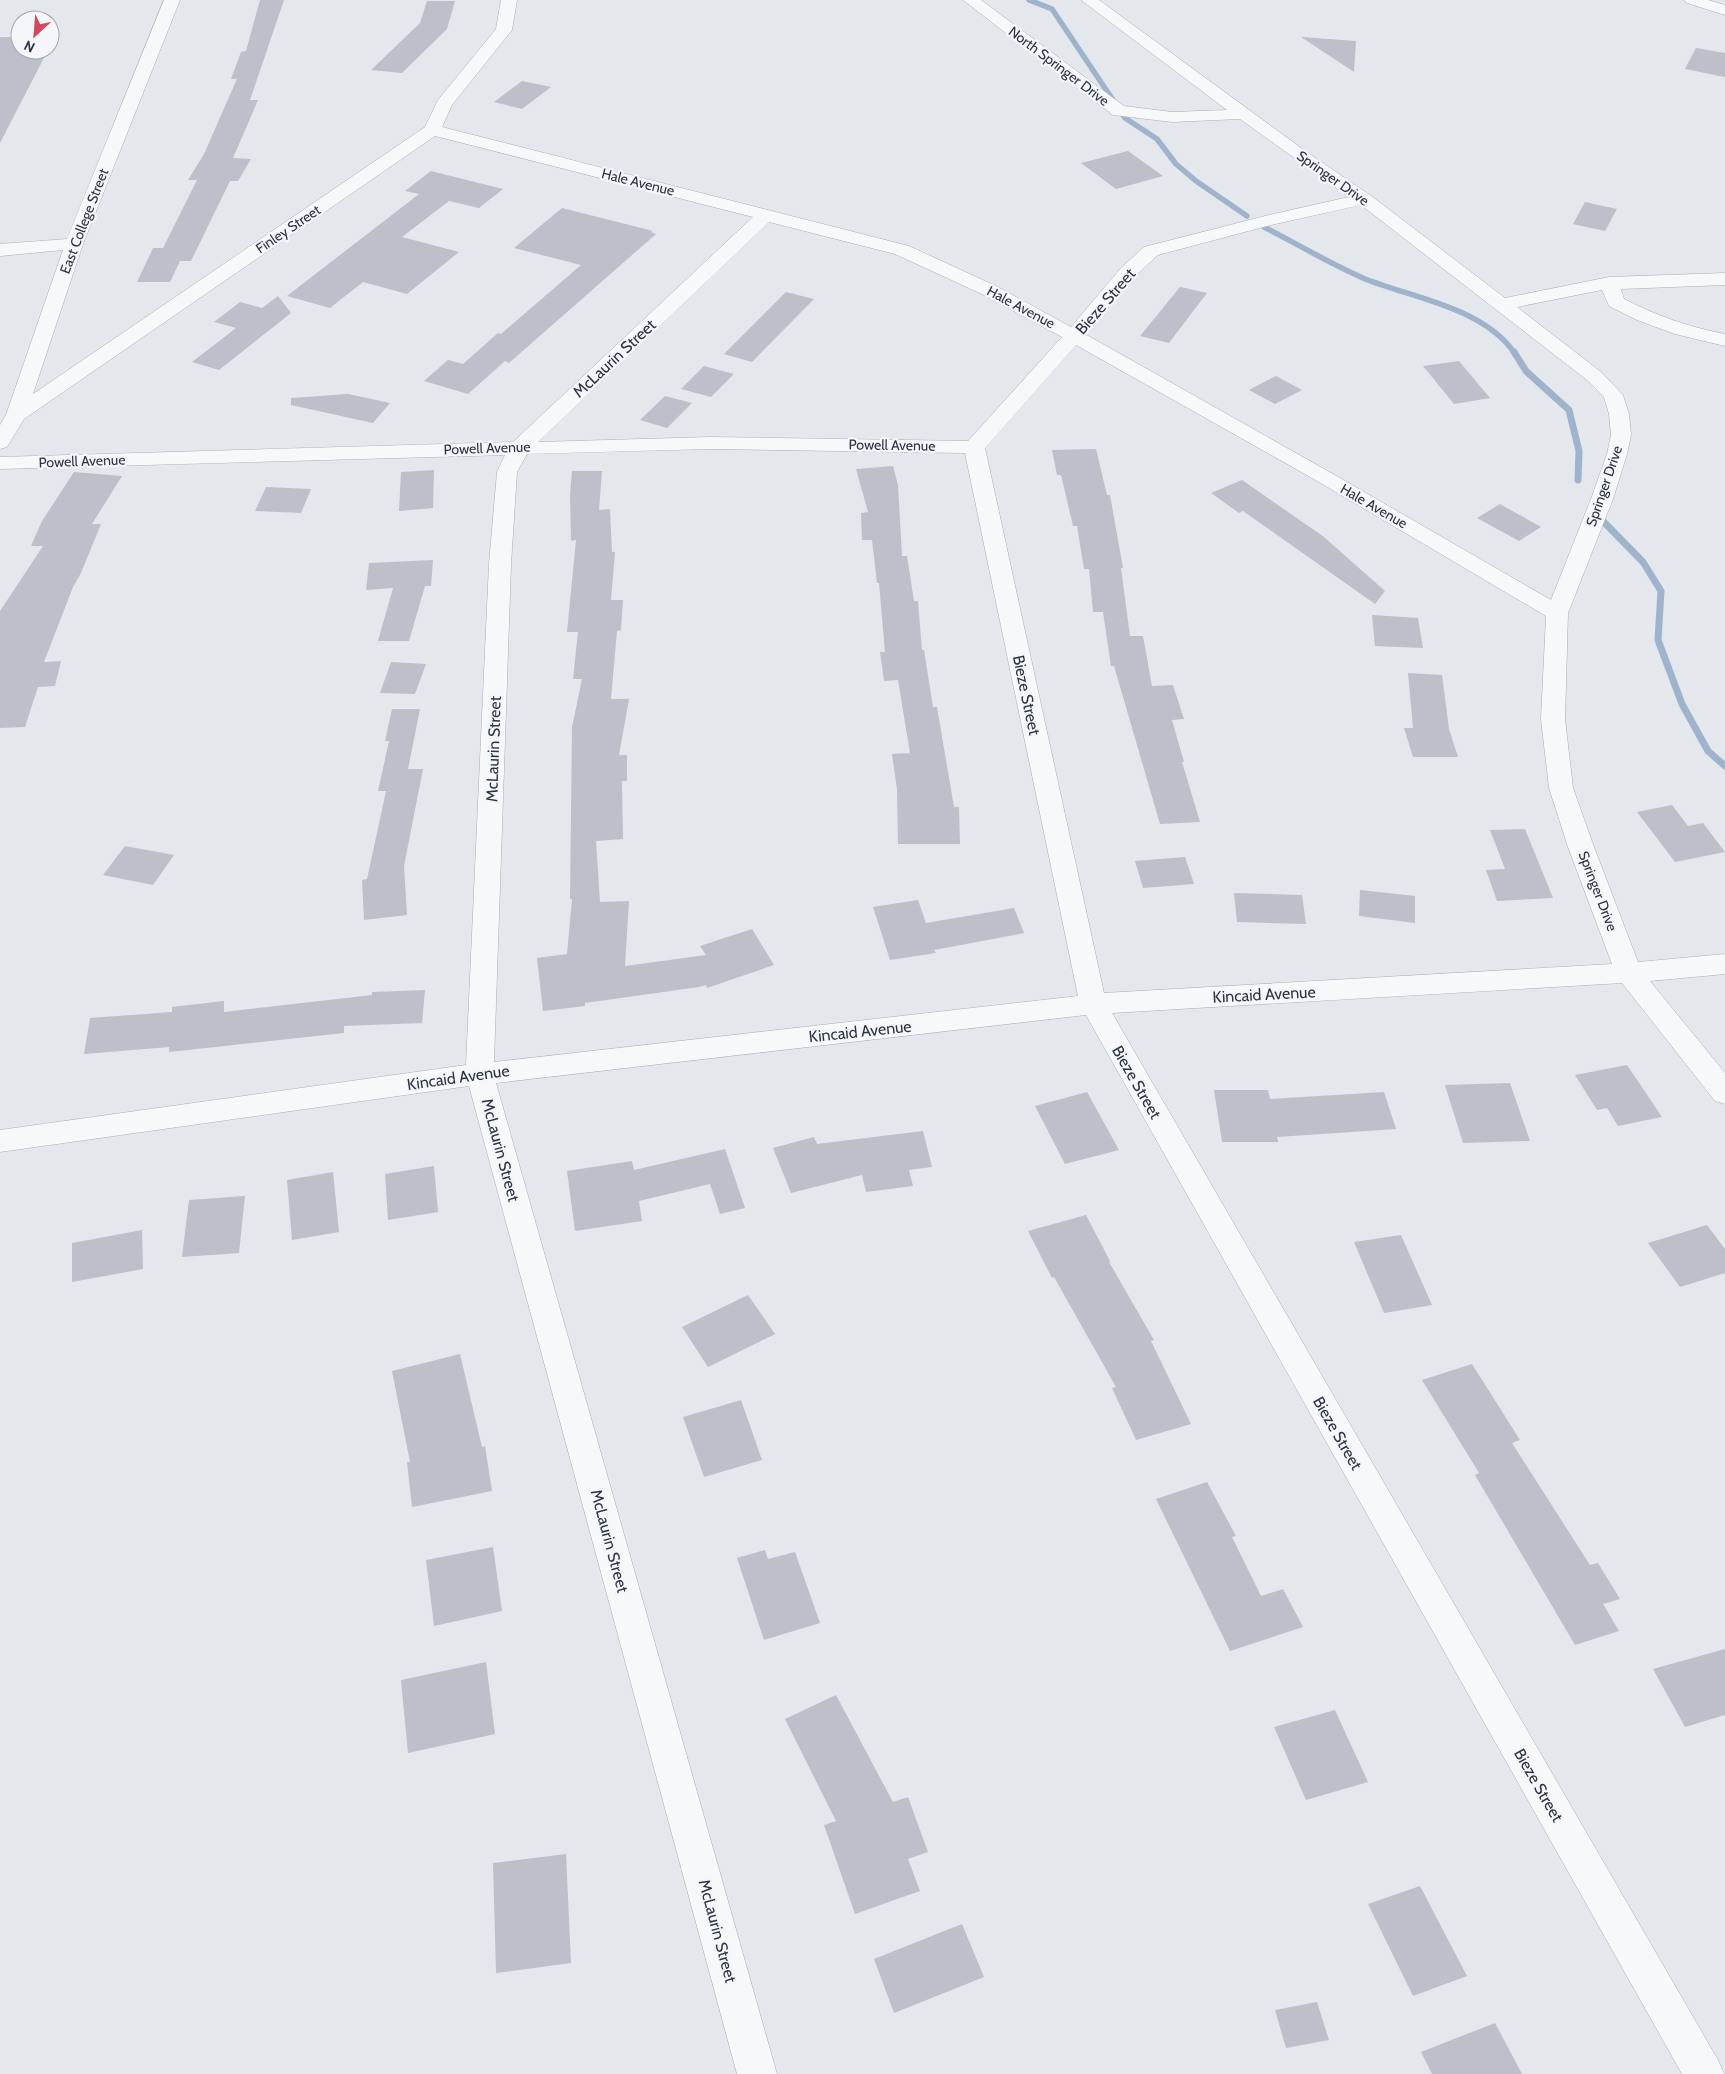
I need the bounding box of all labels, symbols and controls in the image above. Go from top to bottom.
north arrow [10,10,60,60]
street label: North Springer Drive [1005,22,1113,110]
text: N [21,36,38,57]
street label: Springer Drive [1293,146,1373,210]
street label: Hale Avenue [600,164,676,200]
street label: East College Street [56,166,112,276]
street label: Finley Street [252,201,324,257]
street label: Bieze Street [1072,264,1140,338]
street label: Hale Avenue [984,282,1058,332]
street label: McLaurin Street [569,315,660,402]
street label: Powell Avenue [848,435,936,455]
street label: Powell Avenue [443,437,531,459]
street label: Springer Drive [1582,443,1626,529]
street label: Powell Avenue [38,450,126,472]
street label: Hale Avenue [1337,480,1411,532]
street label: Bieze Street [1009,653,1044,737]
street label: McLaurin Street [482,695,505,802]
street label: Springer Drive [1575,848,1621,934]
street label: Kincaid Avenue [1212,982,1316,1007]
street label: Kincaid Avenue [808,1017,912,1046]
street label: Bieze Street [1108,1042,1165,1123]
street label: Kincaid Avenue [406,1061,511,1094]
street label: McLaurin Street [478,1096,524,1204]
street label: Bieze Street [1309,1393,1366,1474]
street label: McLaurin Street [587,1487,633,1595]
street label: Bieze Street [1510,1745,1567,1826]
street label: McLaurin Street [695,1877,741,1985]

